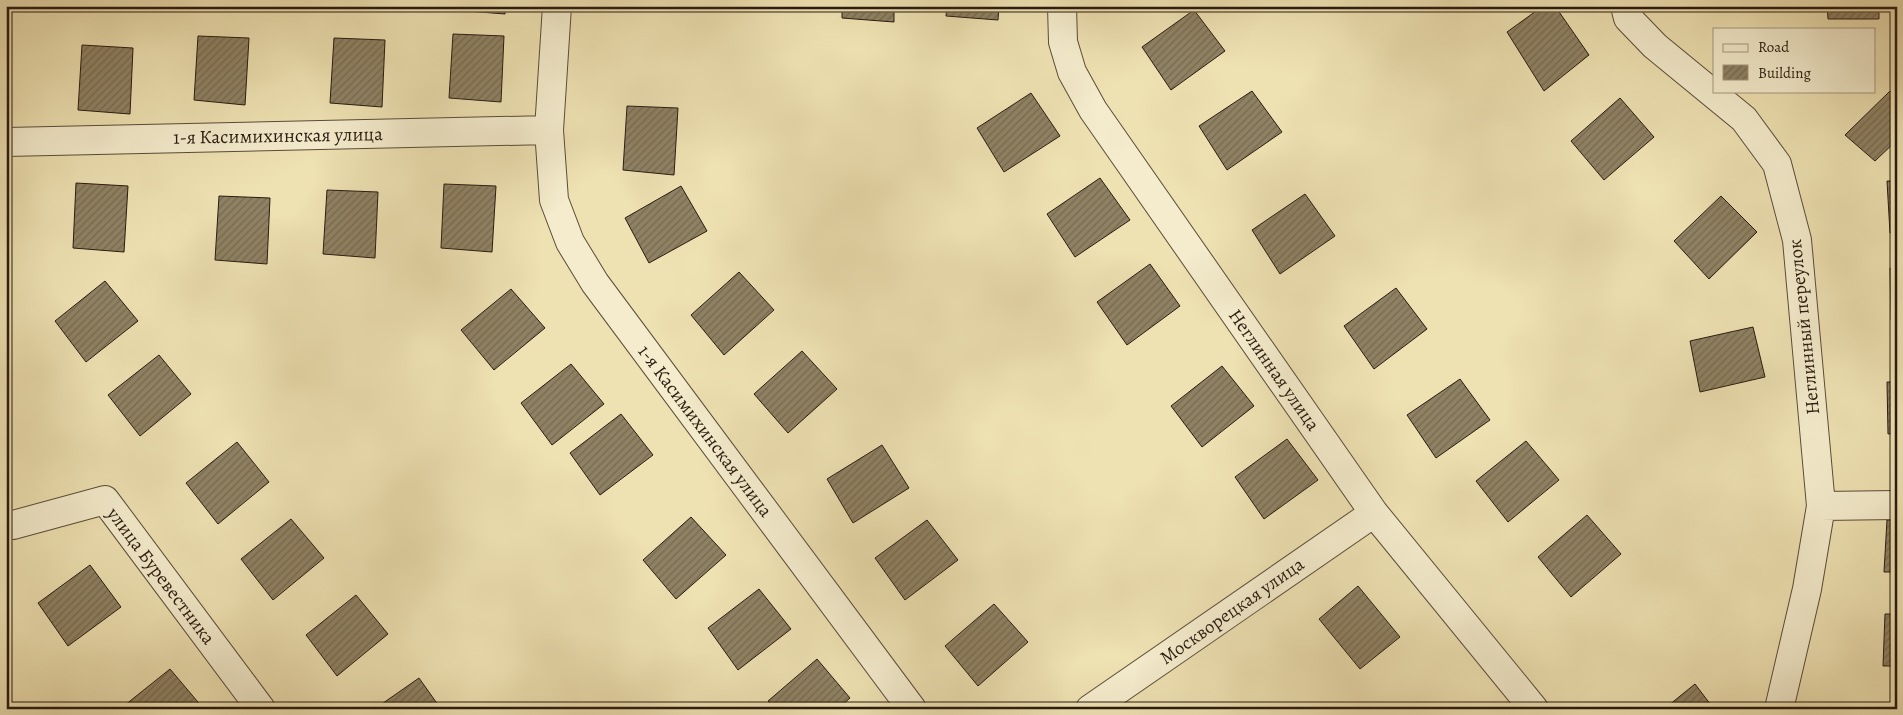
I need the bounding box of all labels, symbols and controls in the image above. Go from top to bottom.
legend [1713,28,1876,92]
text: Road [1758,37,1790,57]
text: Building [1758,63,1811,83]
street label: 1-я Касимихинская улица [173,121,383,151]
street label: Неглинный переулок [1782,238,1826,416]
street label: Неглинная улица [1222,304,1326,436]
street label: 1-я Касимихинская улица [632,339,779,523]
street label: улица Буревестника [100,501,221,650]
street label: Москворецкая улица [1155,551,1310,671]

